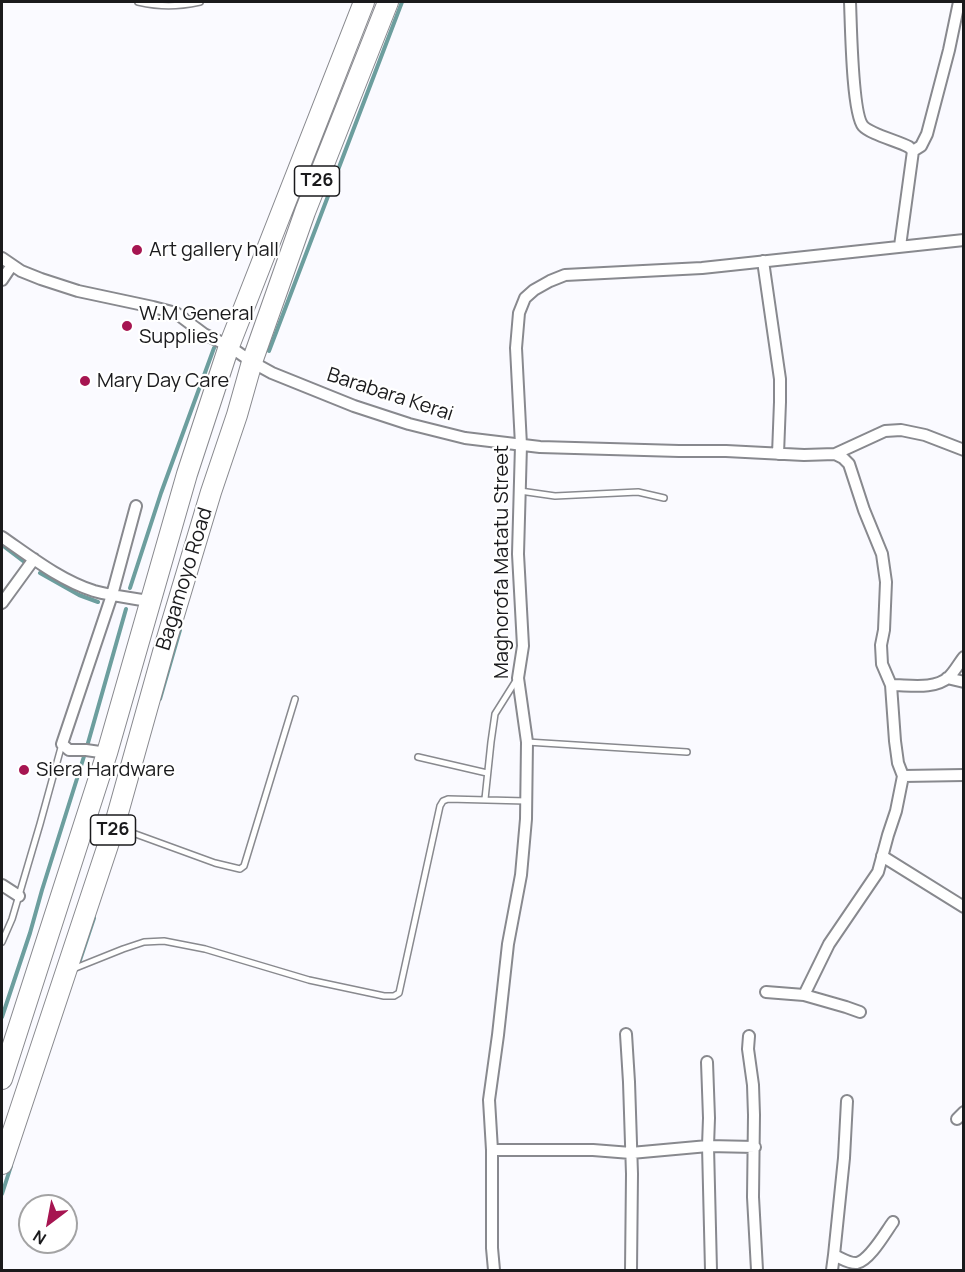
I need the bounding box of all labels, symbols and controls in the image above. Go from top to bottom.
road number: T26 [294,166,340,196]
place label: Art gallery hall [149,238,279,262]
marker: Art gallery hall [130,243,144,257]
place label: W.M General Supplies [139,302,254,349]
marker: W.M General Supplies [120,319,134,333]
street label: Barabara Kerai [324,363,456,427]
place label: Mary Day Care [97,369,229,393]
marker: Mary Day Care [78,374,92,388]
street label: Maghorofa Matatu Street [490,445,514,679]
street label: Bagamoyo Road [152,505,218,653]
place label: Siera Hardware [36,758,175,782]
marker: Siera Hardware [17,763,31,777]
road number: T26 [90,815,136,845]
north arrow [18,1194,78,1254]
text: N [29,1225,50,1250]

